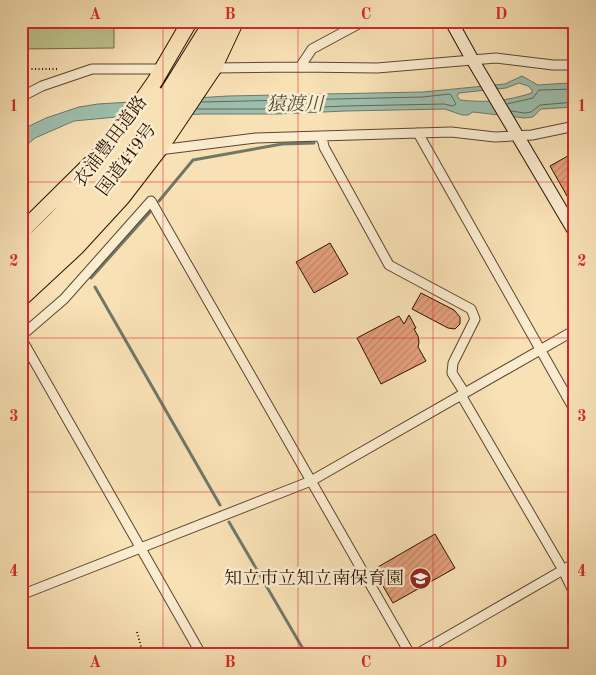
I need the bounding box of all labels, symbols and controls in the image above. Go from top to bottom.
text: A [89,7,101,23]
text: B [224,7,236,23]
text: C [361,7,371,23]
text: D [495,7,507,23]
street label: 衣浦豊田道路 [70,92,150,190]
water label: 猿渡川 [266,94,325,115]
text: 1 [9,99,19,115]
text: 1 [577,99,587,115]
street label: 国道419号 [92,119,160,199]
text: 2 [9,254,19,270]
text: 2 [577,254,587,270]
text: 3 [9,409,19,425]
text: 3 [577,409,587,425]
text: 4 [9,564,19,580]
text: 4 [577,564,587,580]
school or university icon: 知立市立知立南保育園 [408,566,432,590]
place label: 知立市立知立南保育園 [224,568,404,588]
text: A [89,655,101,671]
text: B [224,655,236,671]
text: C [361,655,371,671]
text: D [495,655,507,671]

